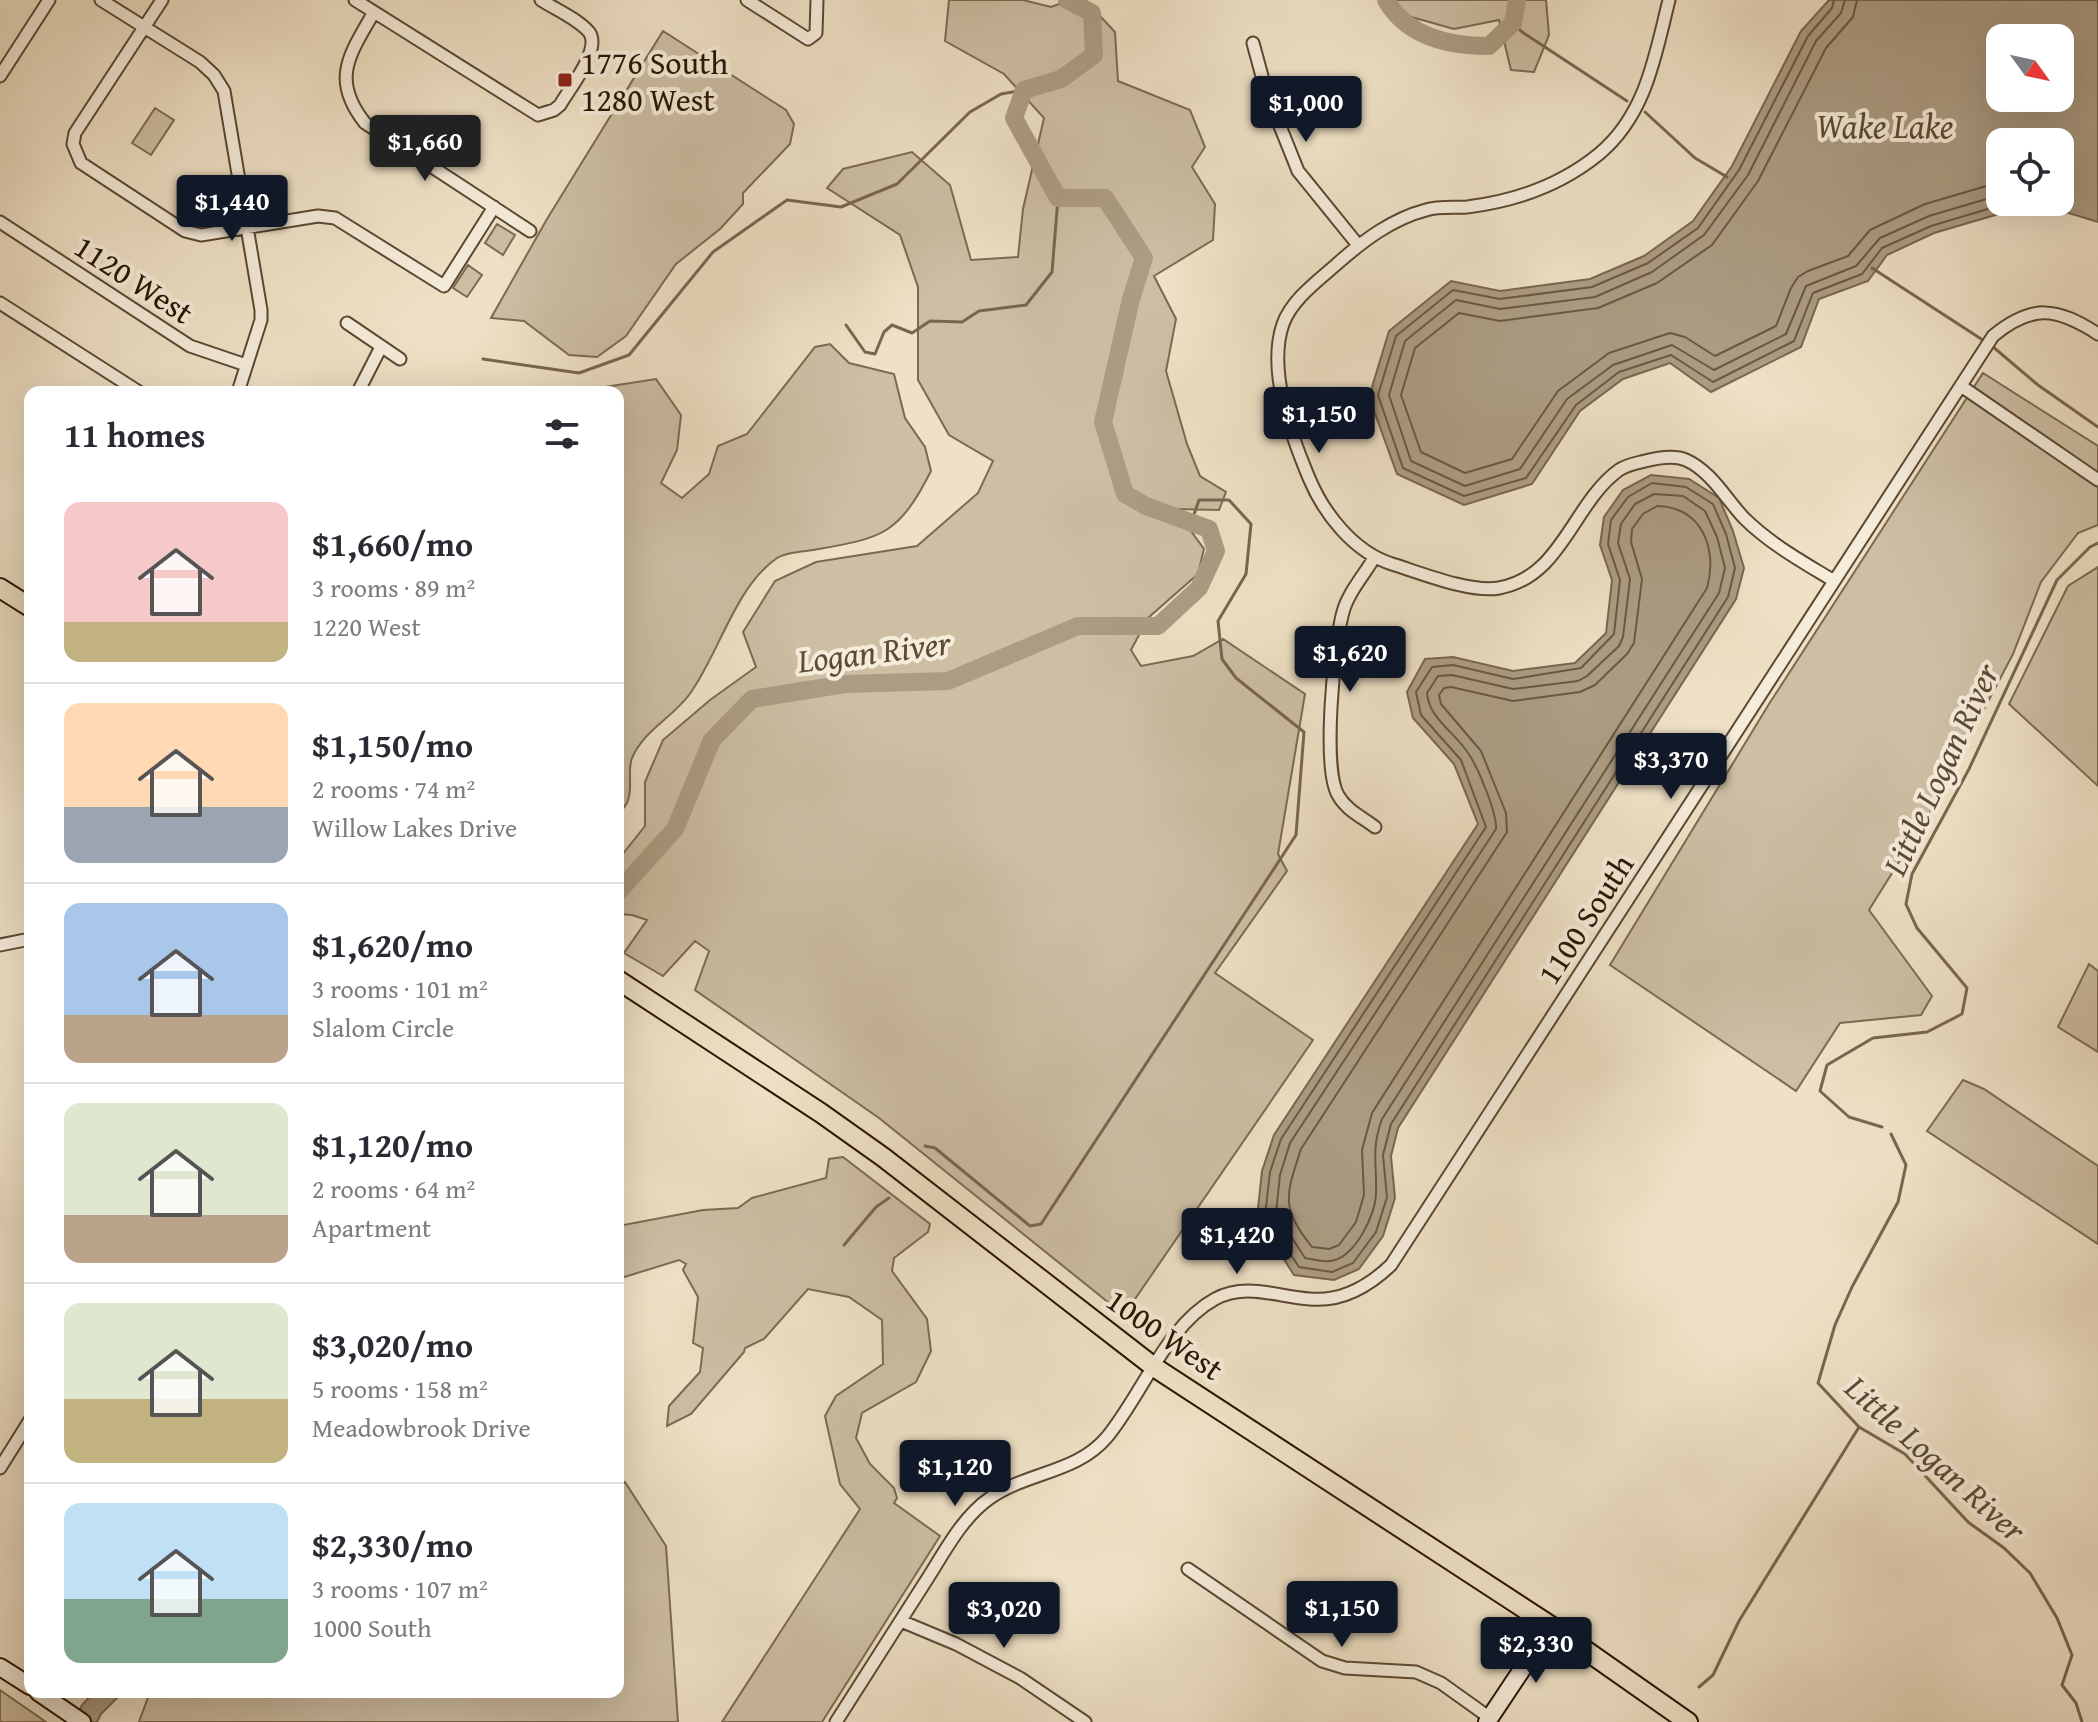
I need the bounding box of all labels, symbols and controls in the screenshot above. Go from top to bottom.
north arrow [1986,24,2074,112]
map controls [1986,24,2074,216]
place label: 1776 South 1280 West [581,39,728,123]
marker: 1776 South 1280 West [556,71,574,89]
pin: $1,000 [1241,76,1371,144]
text: $1,000 [1269,82,1343,121]
water label: Wake Lake [1816,101,1954,150]
pin: $1,660 [360,115,490,183]
text: $1,660 [388,121,462,160]
button: locate [1986,128,2074,216]
pin: $1,440 [167,175,297,243]
text: $1,440 [195,181,269,220]
street label: 1120 West [65,223,203,335]
pin: $1,150 [1254,387,1384,455]
text: $1,150 [1282,393,1356,432]
text: 11 homes [64,410,205,459]
icon: filters [540,412,584,456]
text: $1,660/mo [312,519,473,568]
icon: home [128,534,224,630]
text: 3 rooms · 89 m² [312,568,475,607]
text: 1220 West [312,607,421,646]
water label: Logan River [794,617,955,685]
pin: $1,620 [1285,626,1415,694]
text: $1,620 [1313,632,1387,671]
water label: Little Logan River [1869,654,2011,884]
text: $1,150/mo [312,720,473,769]
pin: $3,370 [1606,733,1736,801]
icon: home [128,735,224,831]
text: $3,370 [1634,739,1708,778]
text: 2 rooms · 74 m² [312,769,475,808]
text: Willow Lakes Drive [312,808,517,847]
street label: 1100 South [1525,844,1645,994]
text: $1,620/mo [312,920,473,969]
icon: home [128,935,224,1031]
text: 3 rooms · 101 m² [312,969,488,1008]
text: Slalom Circle [312,1008,454,1047]
text: $1,120/mo [312,1120,473,1169]
icon: home [128,1135,224,1231]
text: 2 rooms · 64 m² [312,1169,475,1208]
text: Apartment [312,1208,431,1247]
pin: $1,420 [1172,1208,1302,1276]
text: $1,420 [1200,1214,1274,1253]
street label: 1000 West [1097,1276,1233,1392]
text: $3,020/mo [312,1320,473,1369]
icon: home [128,1335,224,1431]
water label: Little Logan River [1834,1363,2038,1554]
text: 5 rooms · 158 m² [312,1369,488,1408]
text: Meadowbrook Drive [312,1408,531,1447]
pin: $1,120 [890,1440,1020,1508]
text: $1,120 [918,1446,992,1485]
text: $2,330/mo [312,1520,473,1569]
icon: home [128,1535,224,1631]
text: 3 rooms · 107 m² [312,1569,488,1608]
pin: $1,150 [1277,1581,1407,1649]
pin: $3,020 [939,1582,1069,1650]
text: $1,150 [1305,1587,1379,1626]
text: $3,020 [967,1588,1041,1627]
text: 1000 South [312,1608,432,1647]
pin: $2,330 [1471,1617,1601,1685]
text: $2,330 [1499,1623,1573,1662]

